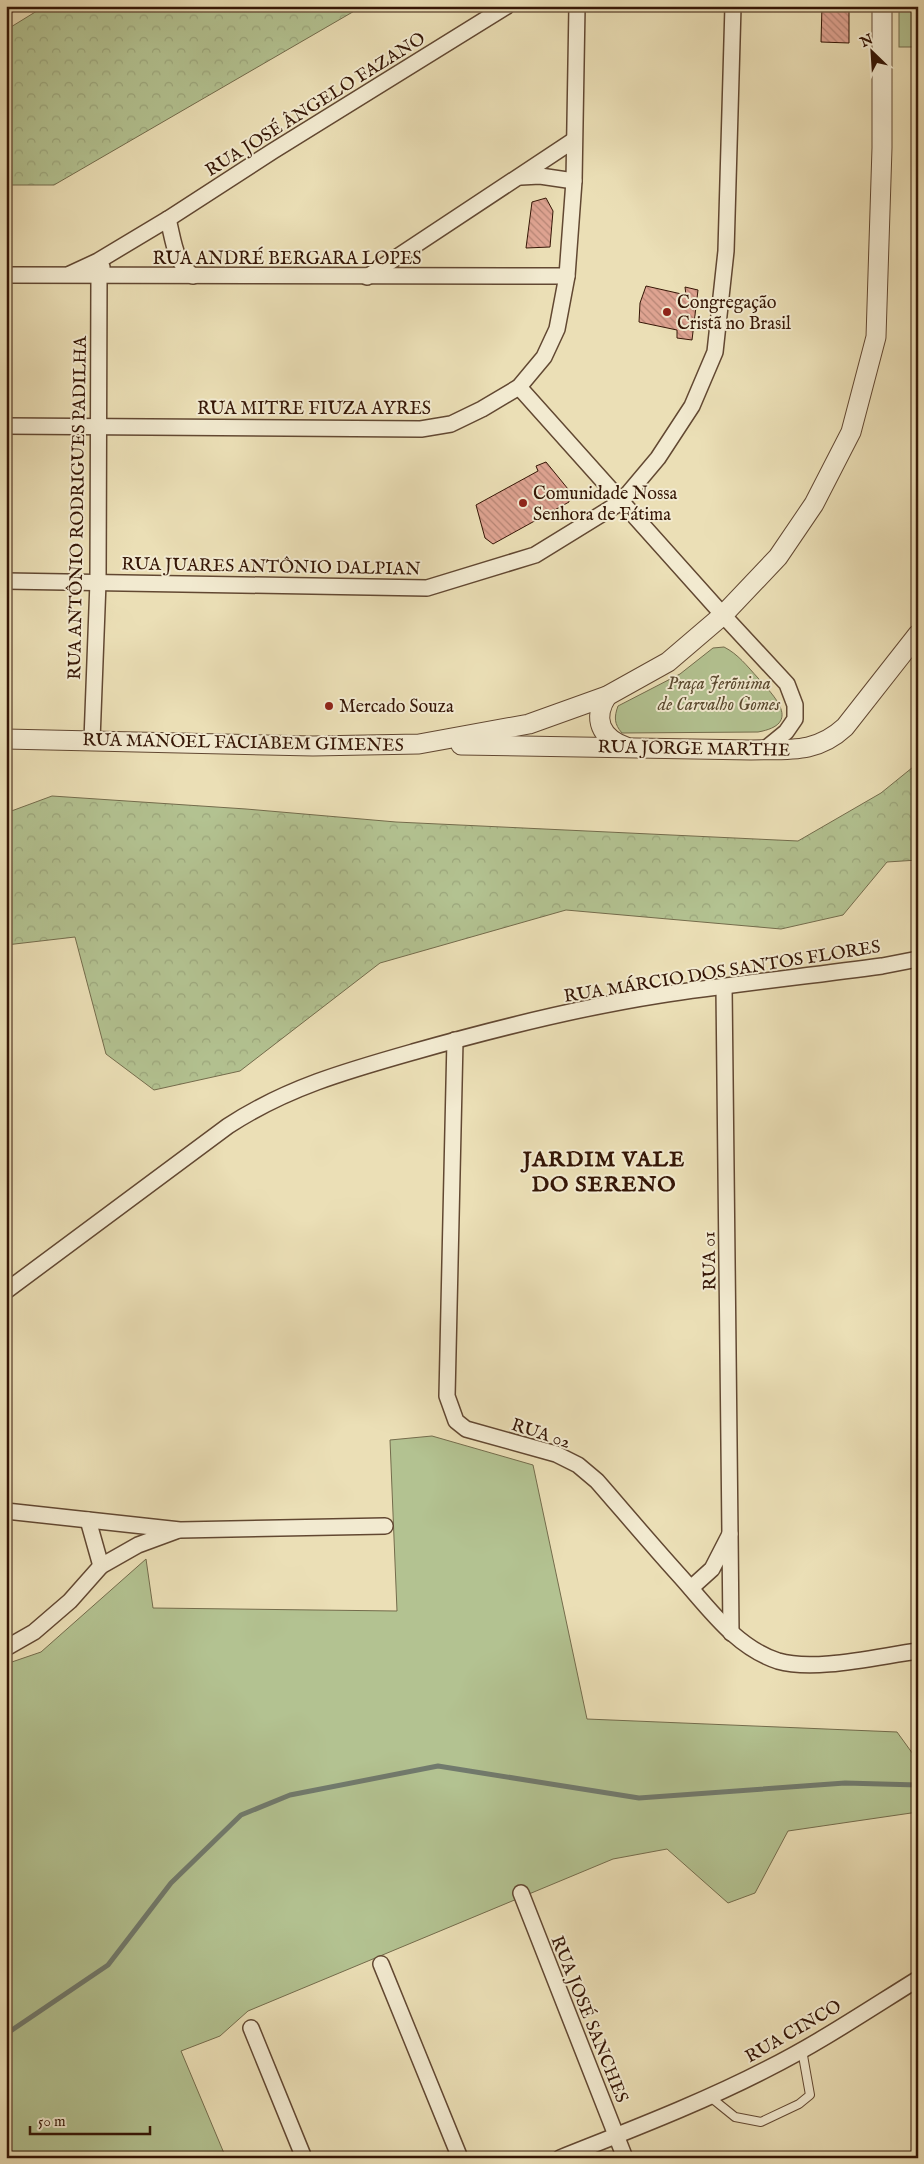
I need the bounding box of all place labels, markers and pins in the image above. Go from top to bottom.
place label: Congregação Cristã no Brasil [677,292,791,336]
marker: Congregação Cristã no Brasil [661,306,673,318]
place label: Comunidade Nossa Senhora de Fátima [533,483,678,527]
marker: Comunidade Nossa Senhora de Fátima [517,497,529,509]
place label: Mercado Souza [339,696,454,719]
marker: Mercado Souza [323,700,335,712]

